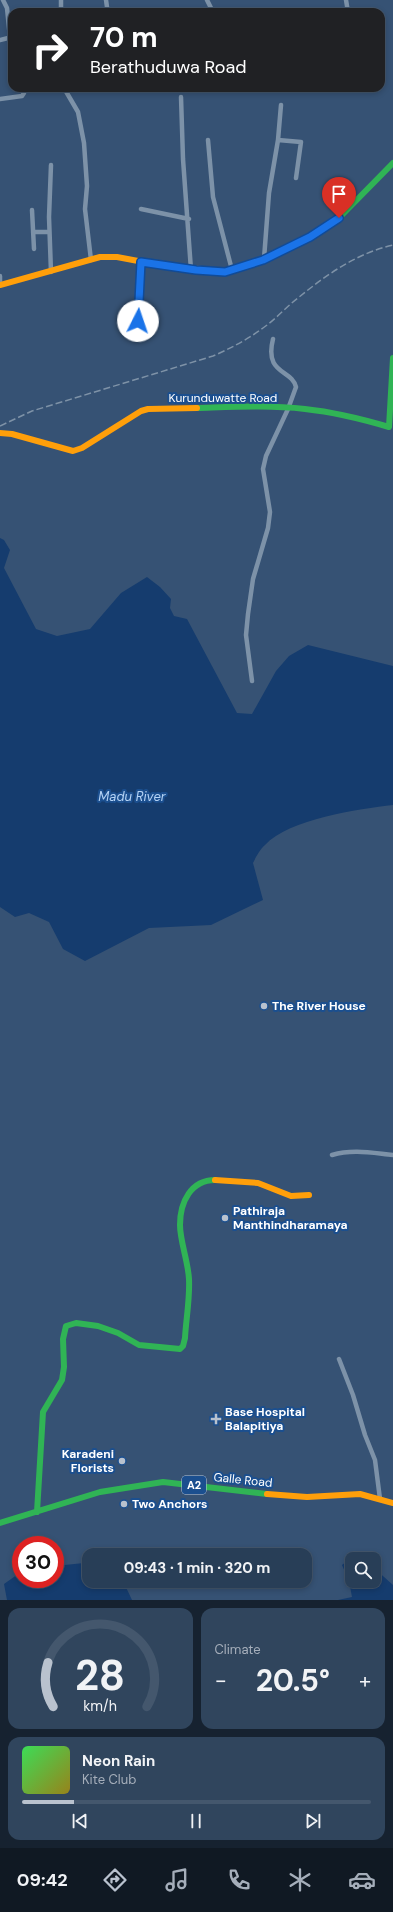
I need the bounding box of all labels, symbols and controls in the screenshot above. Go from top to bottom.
text: 70 m [90,19,158,56]
icon: right [24,24,76,76]
text: Berathuduwa Road [90,55,247,79]
pin [322,177,356,218]
icon: arrive [328,183,350,205]
position arrow [117,300,159,342]
street label: Kurunduwatte Road [169,390,277,406]
water label: Madu River [98,788,167,805]
place label: The River House [272,998,366,1014]
marker: The River House [259,1001,269,1011]
place label: Pathiraja Manthindharamaya [233,1203,348,1233]
marker: Pathiraja Manthindharamaya [220,1213,230,1223]
place label: Base Hospital Balapitiya [225,1404,305,1434]
marker: Base Hospital Balapitiya [210,1413,222,1425]
place label: Karadeni Florists [62,1446,114,1476]
marker: Karadeni Florists [117,1456,127,1466]
street label: Galle Road [213,1469,273,1491]
road number: A2 [182,1476,206,1494]
place label: Two Anchors [132,1496,207,1512]
marker: Two Anchors [119,1499,129,1509]
speed limit sign: 30 [12,1536,64,1588]
map controls [345,1552,381,1588]
button: search [345,1552,381,1588]
text: 09:43 · 1 min · 320 m [124,1558,270,1578]
text: Climate [215,1641,261,1658]
text: 28 [75,1648,125,1702]
text: 20.5° [256,1661,330,1700]
text: − [215,1666,227,1695]
text: + [359,1666,371,1695]
text: km/h [83,1696,117,1714]
text: Neon Rain [82,1751,155,1771]
text: Kite Club [82,1771,136,1788]
icon: previous [69,1810,91,1832]
icon: pause [185,1810,207,1832]
icon: next [302,1810,324,1832]
icon: directions [101,1866,129,1894]
icon: music [163,1866,191,1894]
icon: phone [225,1866,253,1894]
icon: climate [286,1866,314,1894]
icon: car [348,1866,376,1894]
text: 09:42 [17,1868,68,1892]

